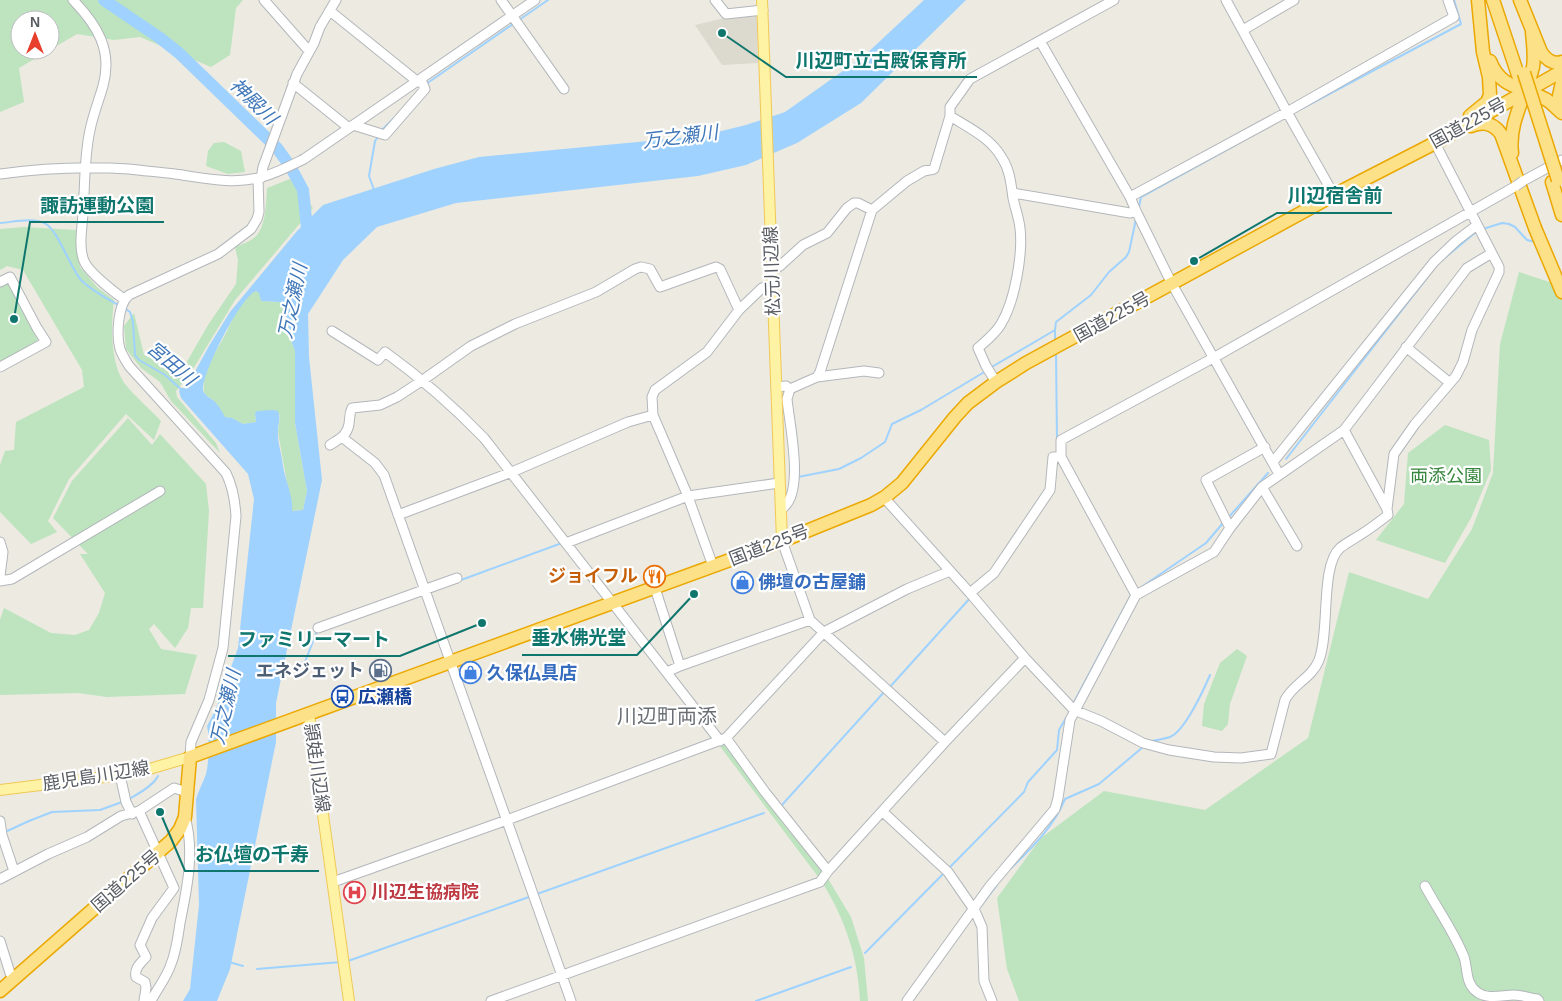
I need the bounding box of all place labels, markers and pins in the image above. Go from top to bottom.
callout: 川辺町立古殿保育所 [786,43,977,77]
callout: 川辺宿舎前 [1277,179,1392,213]
callout: 諏訪運動公園 [30,188,164,222]
restaurant icon: ジョイフル [642,564,666,588]
place label: ジョイフル [548,566,638,586]
shop icon: 佛壇の古屋鋪 [730,570,754,594]
place label: 佛壇の古屋鋪 [758,572,866,592]
callout: 垂水佛光堂 [522,621,637,655]
callout: ファミリーマート [228,622,400,656]
fuel station icon: エネジェット [368,659,392,683]
place label: エネジェット [256,661,364,681]
shop icon: 久保仏具店 [459,661,483,685]
place label: 久保仏具店 [487,663,577,683]
bus stop icon: 広瀬橋 [330,685,354,709]
place label: 広瀬橋 [358,687,412,707]
callout: お仏壇の千寿 [185,837,319,871]
hospital icon: 川辺生協病院 [343,880,367,904]
place label: 川辺生協病院 [371,882,479,902]

